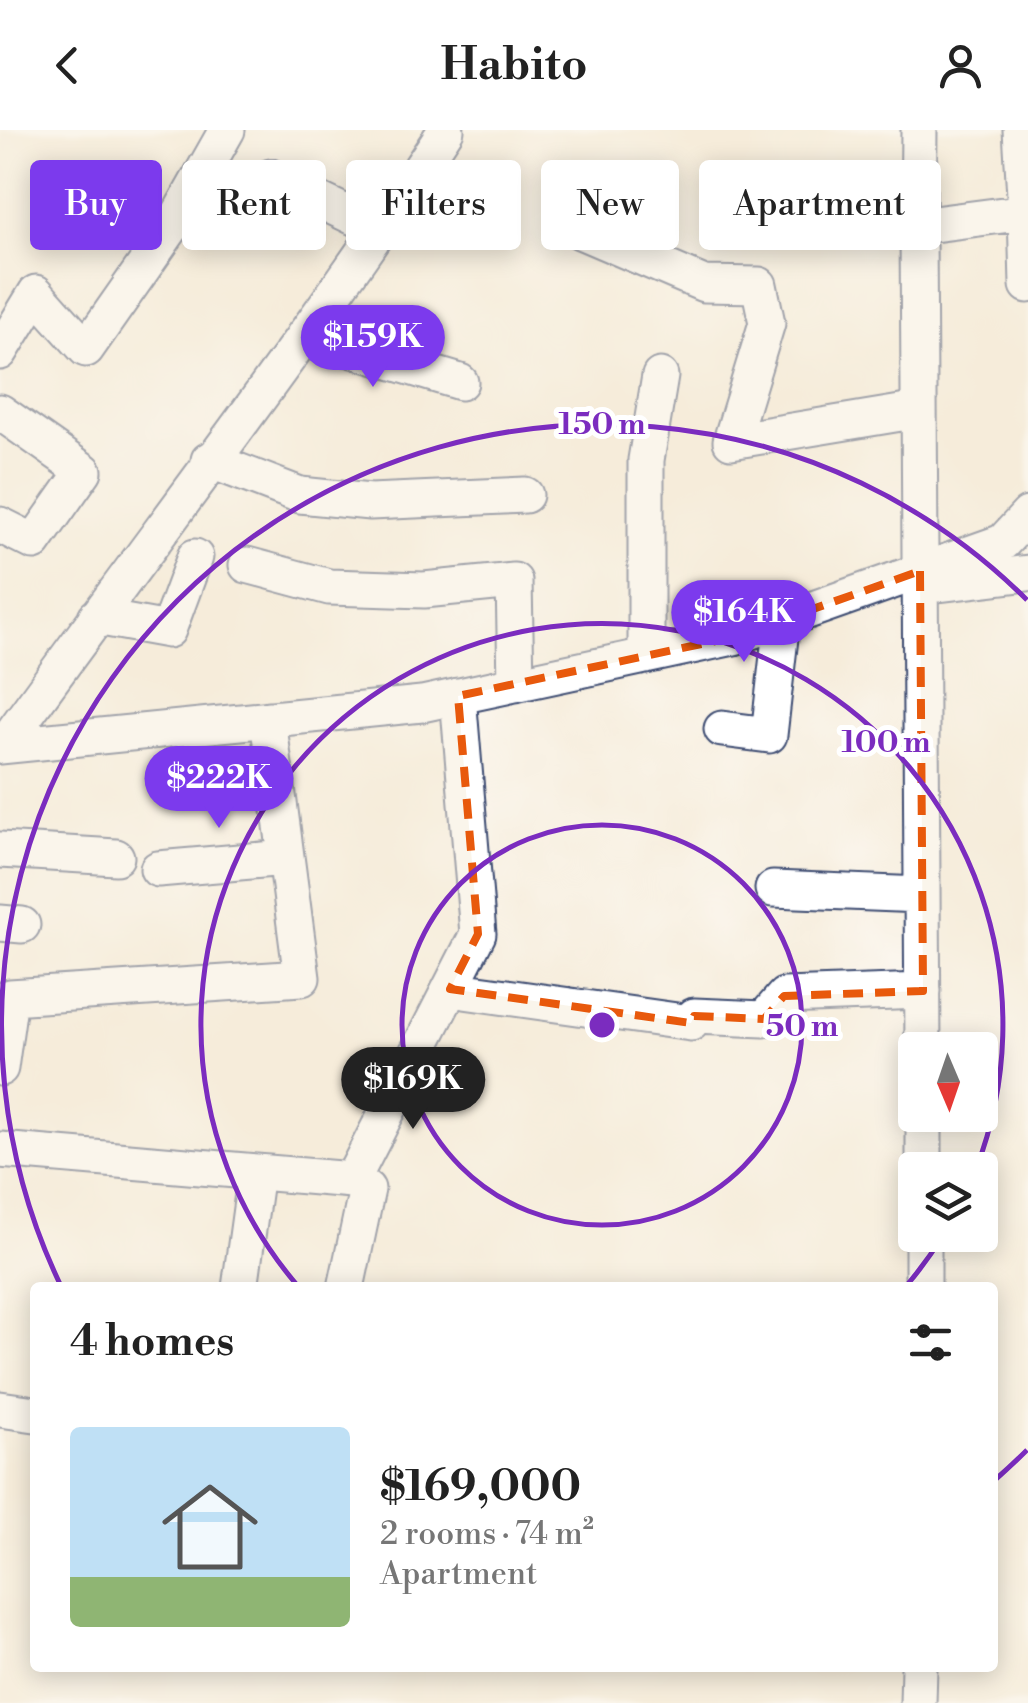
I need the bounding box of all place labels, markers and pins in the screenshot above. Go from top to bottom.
pin: $159K [303,305,443,390]
pin: $164K [674,580,814,665]
pin: $222K [149,746,289,831]
centre of rings [584,1007,620,1043]
pin: $169K [343,1047,483,1132]

